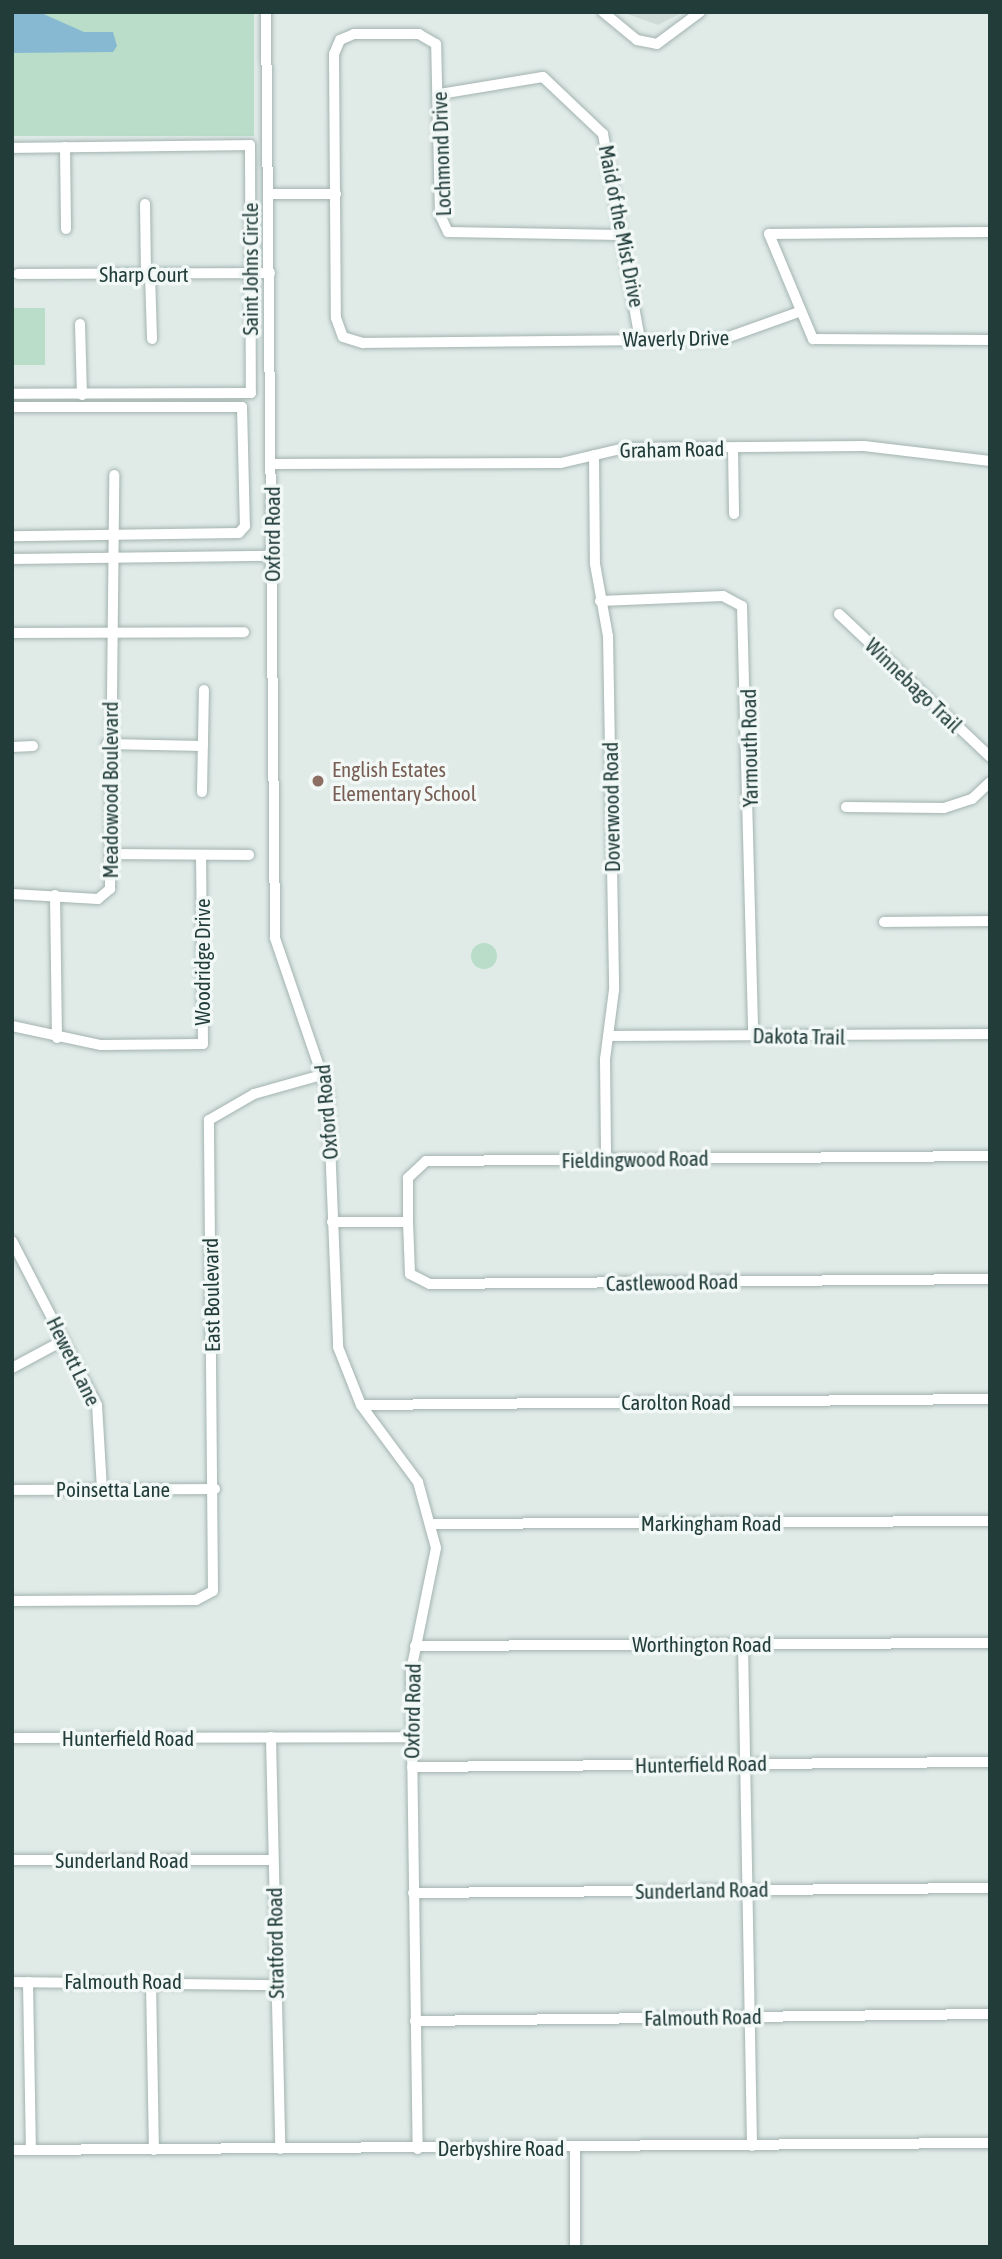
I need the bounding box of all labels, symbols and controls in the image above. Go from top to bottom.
street label: Lochmond Drive [426,91,456,217]
street label: Maid of the Mist Drive [594,143,650,309]
street label: Saint Johns Circle [237,203,263,335]
street label: Sharp Court [99,261,189,287]
street label: Waverly Drive [623,324,729,352]
street label: Graham Road [619,435,725,463]
street label: Oxford Road [259,486,285,582]
street label: Winnebago Trail [860,633,968,737]
street label: Yarmouth Road [735,689,763,807]
street label: Meadowood Boulevard [97,702,123,878]
street label: Doverwood Road [597,742,625,872]
place label: English Estates Elementary School [332,756,476,806]
marker: English Estates Elementary School [310,773,326,789]
street label: Woodridge Drive [189,898,215,1026]
street label: Dakota Trail [752,1023,846,1049]
street label: Oxford Road [309,1063,343,1161]
street label: Fieldingwood Road [561,1145,709,1173]
street label: East Boulevard [197,1238,225,1352]
street label: Castlewood Road [606,1268,738,1296]
street label: Hewett Lane [42,1312,106,1410]
street label: Carolton Road [621,1389,731,1415]
street label: Poinsetta Lane [56,1476,170,1502]
street label: Markingham Road [641,1510,781,1536]
street label: Worthington Road [632,1631,772,1657]
street label: Oxford Road [399,1663,425,1759]
street label: Hunterfield Road [62,1725,194,1751]
street label: Hunterfield Road [635,1750,767,1778]
street label: Sunderland Road [55,1847,189,1873]
street label: Sunderland Road [635,1876,769,1904]
street label: Stratford Road [261,1887,289,1999]
street label: Falmouth Road [64,1968,182,1994]
street label: Falmouth Road [644,2003,762,2031]
street label: Derbyshire Road [437,2135,565,2161]

